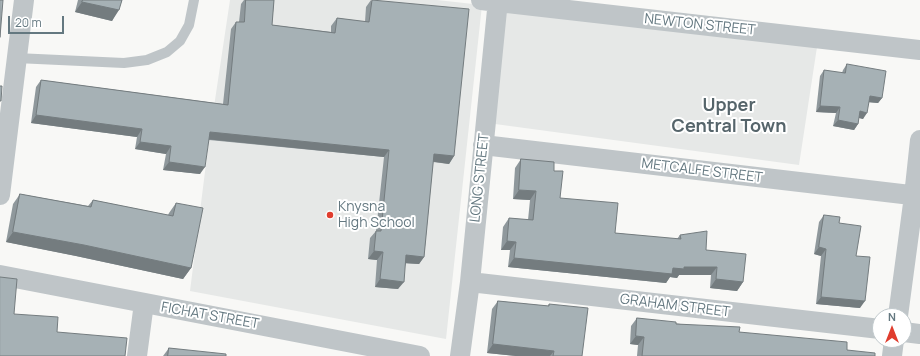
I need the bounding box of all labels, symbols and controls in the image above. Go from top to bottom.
scale bar [10,8,66,34]
street label: NEWTON STREET [644,11,756,39]
text: 20 m [15,14,42,31]
district label: Upper Central Town [672,95,786,138]
street label: LONG STREET [467,133,493,223]
street label: METCALFE STREET [641,155,763,187]
place label: Knysna High School [338,199,415,232]
marker: Knysna High School [325,210,335,220]
street label: GRAHAM STREET [619,291,731,321]
street label: FICHAT STREET [160,299,260,333]
north arrow [872,308,912,348]
text: N [888,309,896,324]

